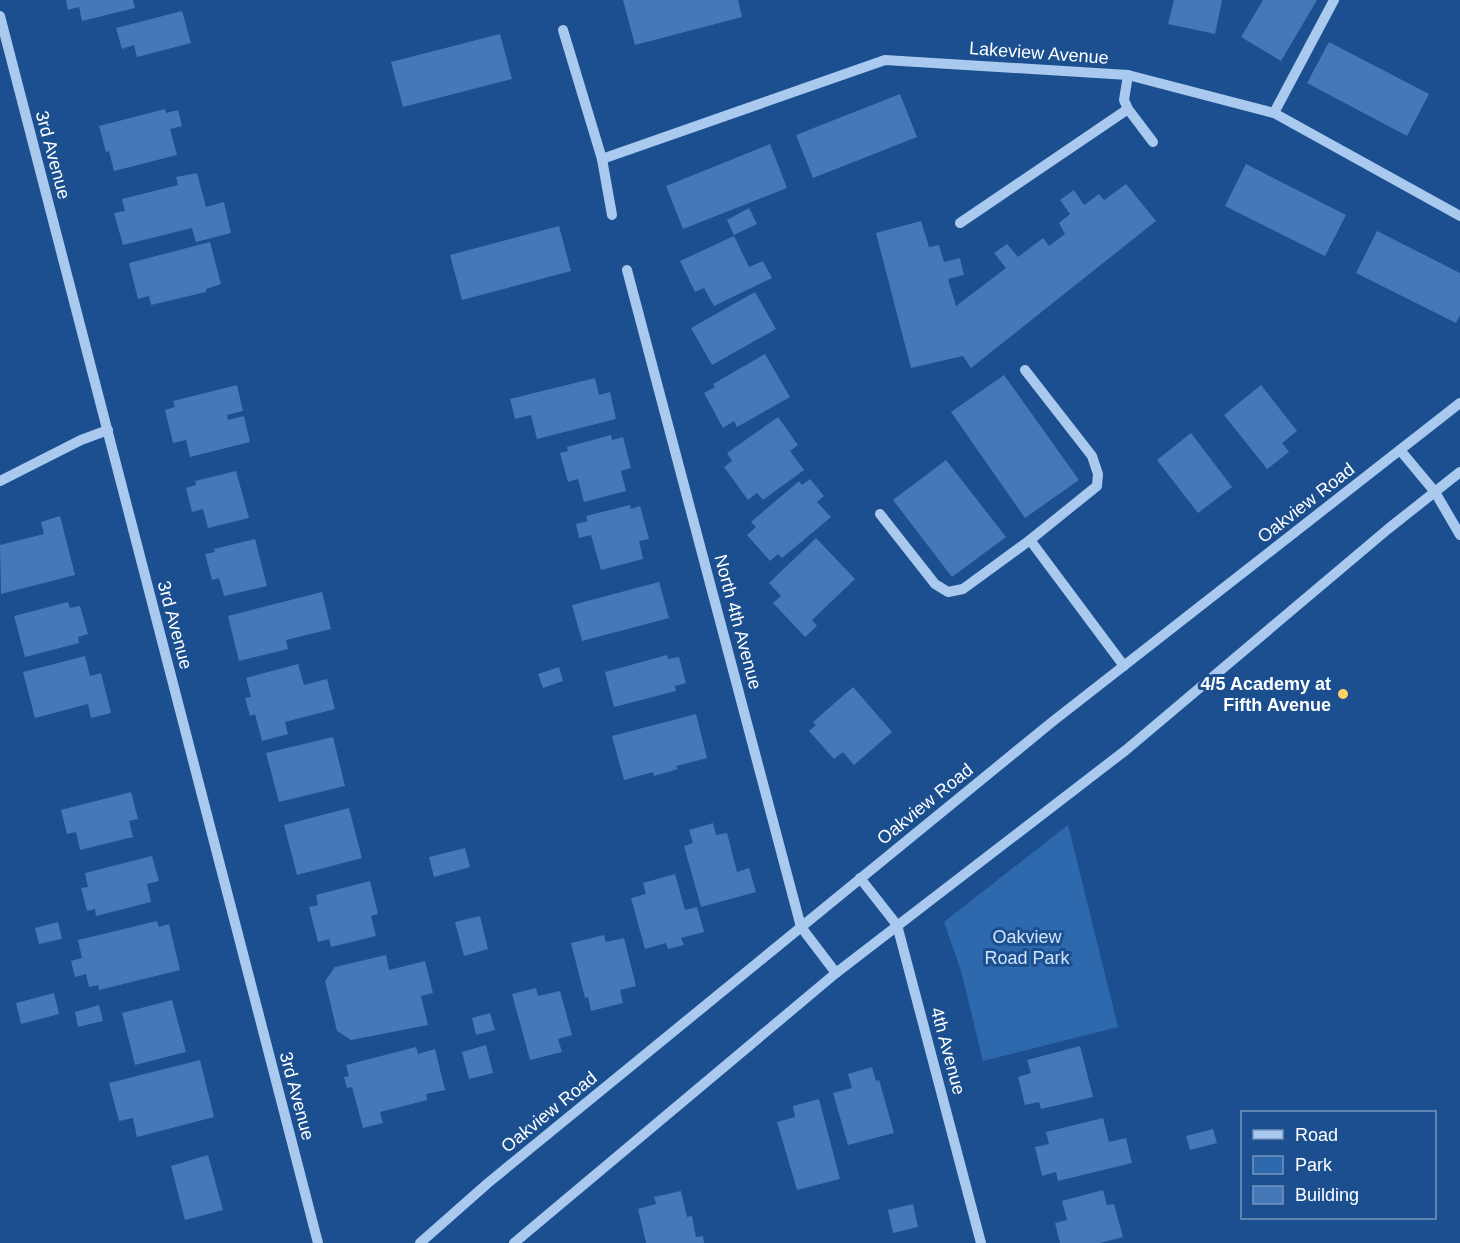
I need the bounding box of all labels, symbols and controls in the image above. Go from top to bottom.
street label: Lakeview Avenue [969,38,1109,68]
street label: 3rd Avenue [32,109,74,201]
street label: Oakview Road [1254,459,1358,547]
street label: North 4th Avenue [710,552,766,692]
street label: 3rd Avenue [154,579,196,671]
place label: 4/5 Academy at Fifth Avenue [1201,674,1331,715]
marker: 4/5 Academy at Fifth Avenue [1336,687,1350,701]
street label: Oakview Road [873,759,977,849]
park label: Oakview Road Park [984,927,1071,968]
street label: 4th Avenue [927,1005,969,1097]
street label: 3rd Avenue [276,1050,318,1142]
street label: Oakview Road [497,1067,601,1157]
legend [1241,1111,1436,1219]
text: Road [1295,1125,1338,1145]
text: Park [1295,1155,1333,1175]
text: Building [1295,1185,1359,1205]

